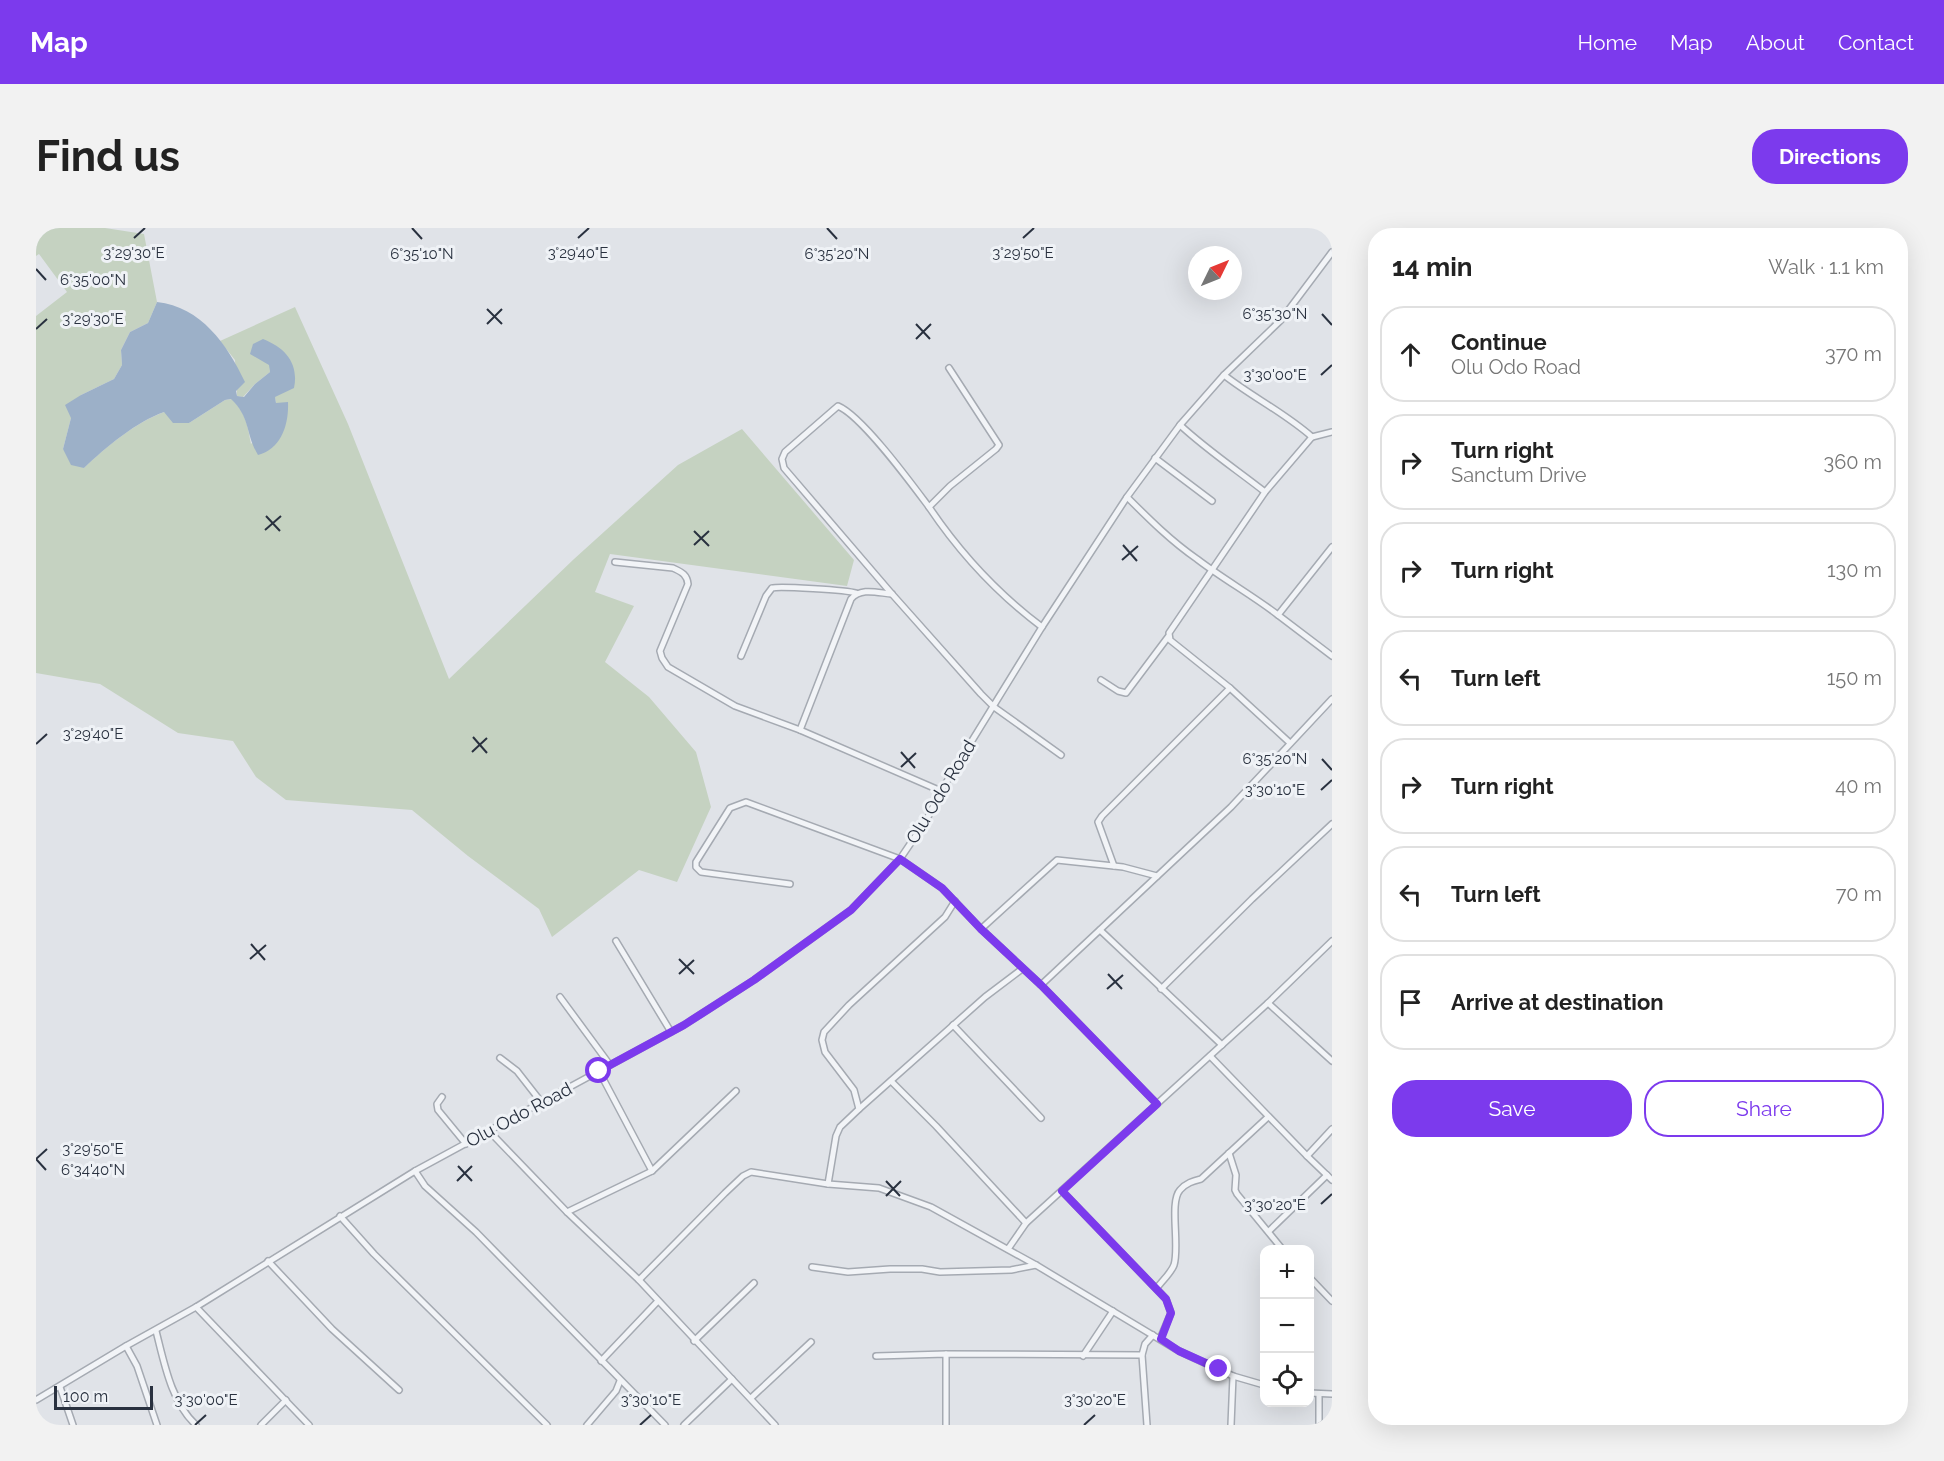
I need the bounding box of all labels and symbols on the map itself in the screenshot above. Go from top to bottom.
text: 3°29'30"E [103,244,165,262]
text: 3°29'40"E [548,244,608,262]
text: 3°29'50"E [992,244,1054,262]
text: 6°35'10"N [390,245,454,263]
text: 6°35'20"N [805,245,869,263]
north arrow [1188,246,1242,300]
text: 6°35'00"N [60,271,126,289]
text: 6°35'30"N [1243,305,1307,323]
text: 3°29'30"E [62,310,124,328]
text: 3°30'00"E [1243,366,1307,384]
text: 3°29'40"E [63,725,123,743]
street label: Olu Odo Road [901,736,980,847]
text: 6°35'20"N [1243,750,1307,768]
text: 3°30'10"E [1245,781,1305,799]
route start [585,1057,611,1083]
street label: Olu Odo Road [462,1078,575,1151]
text: 3°29'50"E [62,1140,124,1158]
text: 6°34'40"N [61,1161,125,1179]
text: 3°30'20"E [1244,1196,1306,1214]
route end [1205,1355,1231,1381]
scale bar [54,1383,153,1410]
text: 3°30'00"E [174,1391,238,1409]
text: 3°30'10"E [621,1391,681,1409]
text: 3°30'20"E [1064,1391,1126,1409]

